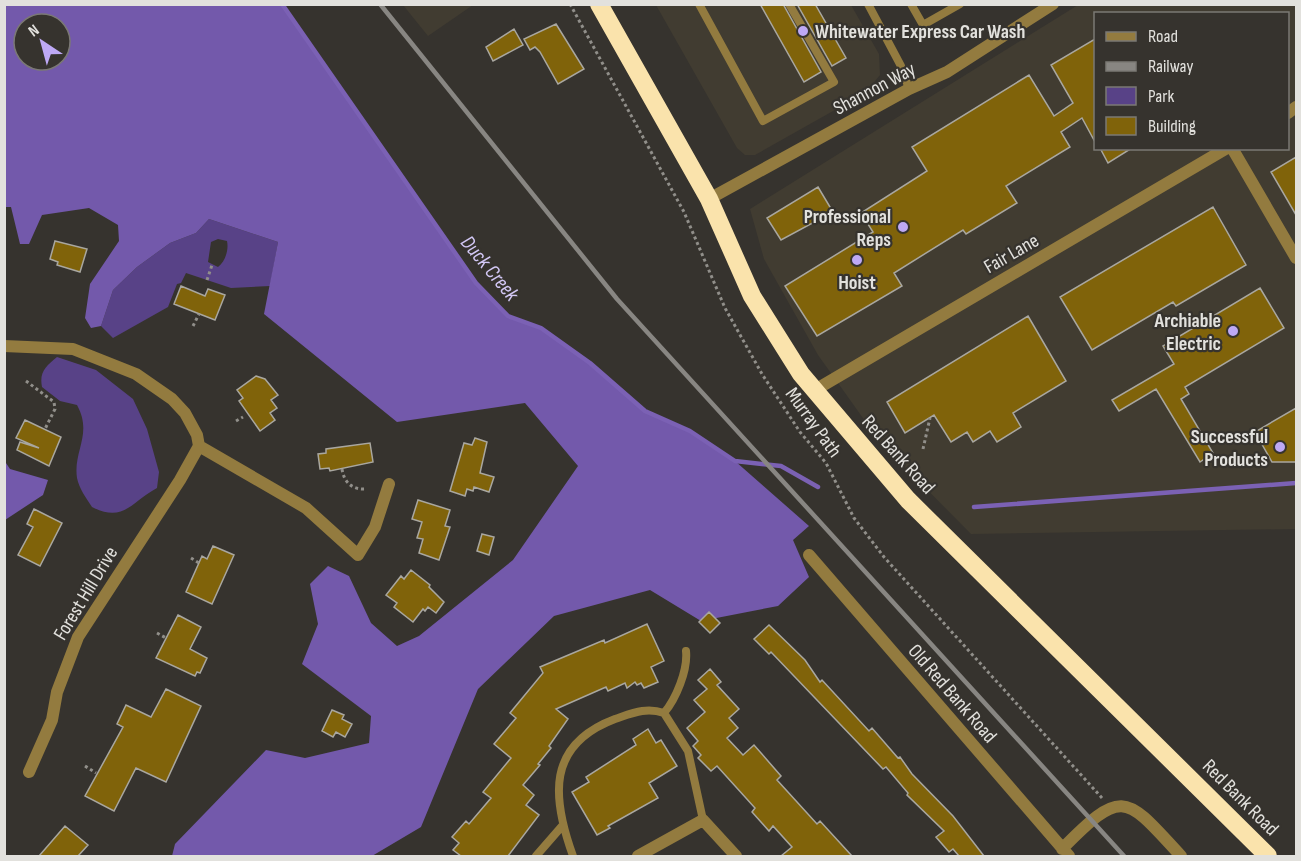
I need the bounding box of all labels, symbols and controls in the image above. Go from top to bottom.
north arrow [12,12,72,72]
legend [1094,12,1289,150]
place label: Whitewater Express Car Wash [815,20,1025,44]
text: N [25,21,43,41]
marker: Whitewater Express Car Wash [796,24,810,38]
text: Road [1148,26,1178,47]
text: Railway [1148,56,1193,77]
street label: Shannon Way [829,57,920,121]
text: Park [1148,86,1174,107]
text: Building [1148,116,1196,137]
place label: Professional Reps [804,205,891,252]
marker: Professional Reps [896,220,910,234]
street label: Fair Lane [980,229,1043,279]
water label: Duck Creek [455,230,525,307]
marker: Hoist [850,253,864,267]
place label: Hoist [838,271,876,295]
place label: Archiable Electric [1153,309,1221,356]
marker: Archiable Electric [1226,324,1240,338]
street label: Murray Path [780,383,847,462]
street label: Red Bank Road [857,410,940,499]
place label: Successful Products [1191,425,1268,472]
marker: Successful Products [1273,440,1287,454]
street label: Forest Hill Drive [49,542,123,645]
street label: Old Red Bank Road [903,639,1002,748]
street label: Red Bank Road [1197,755,1283,841]

